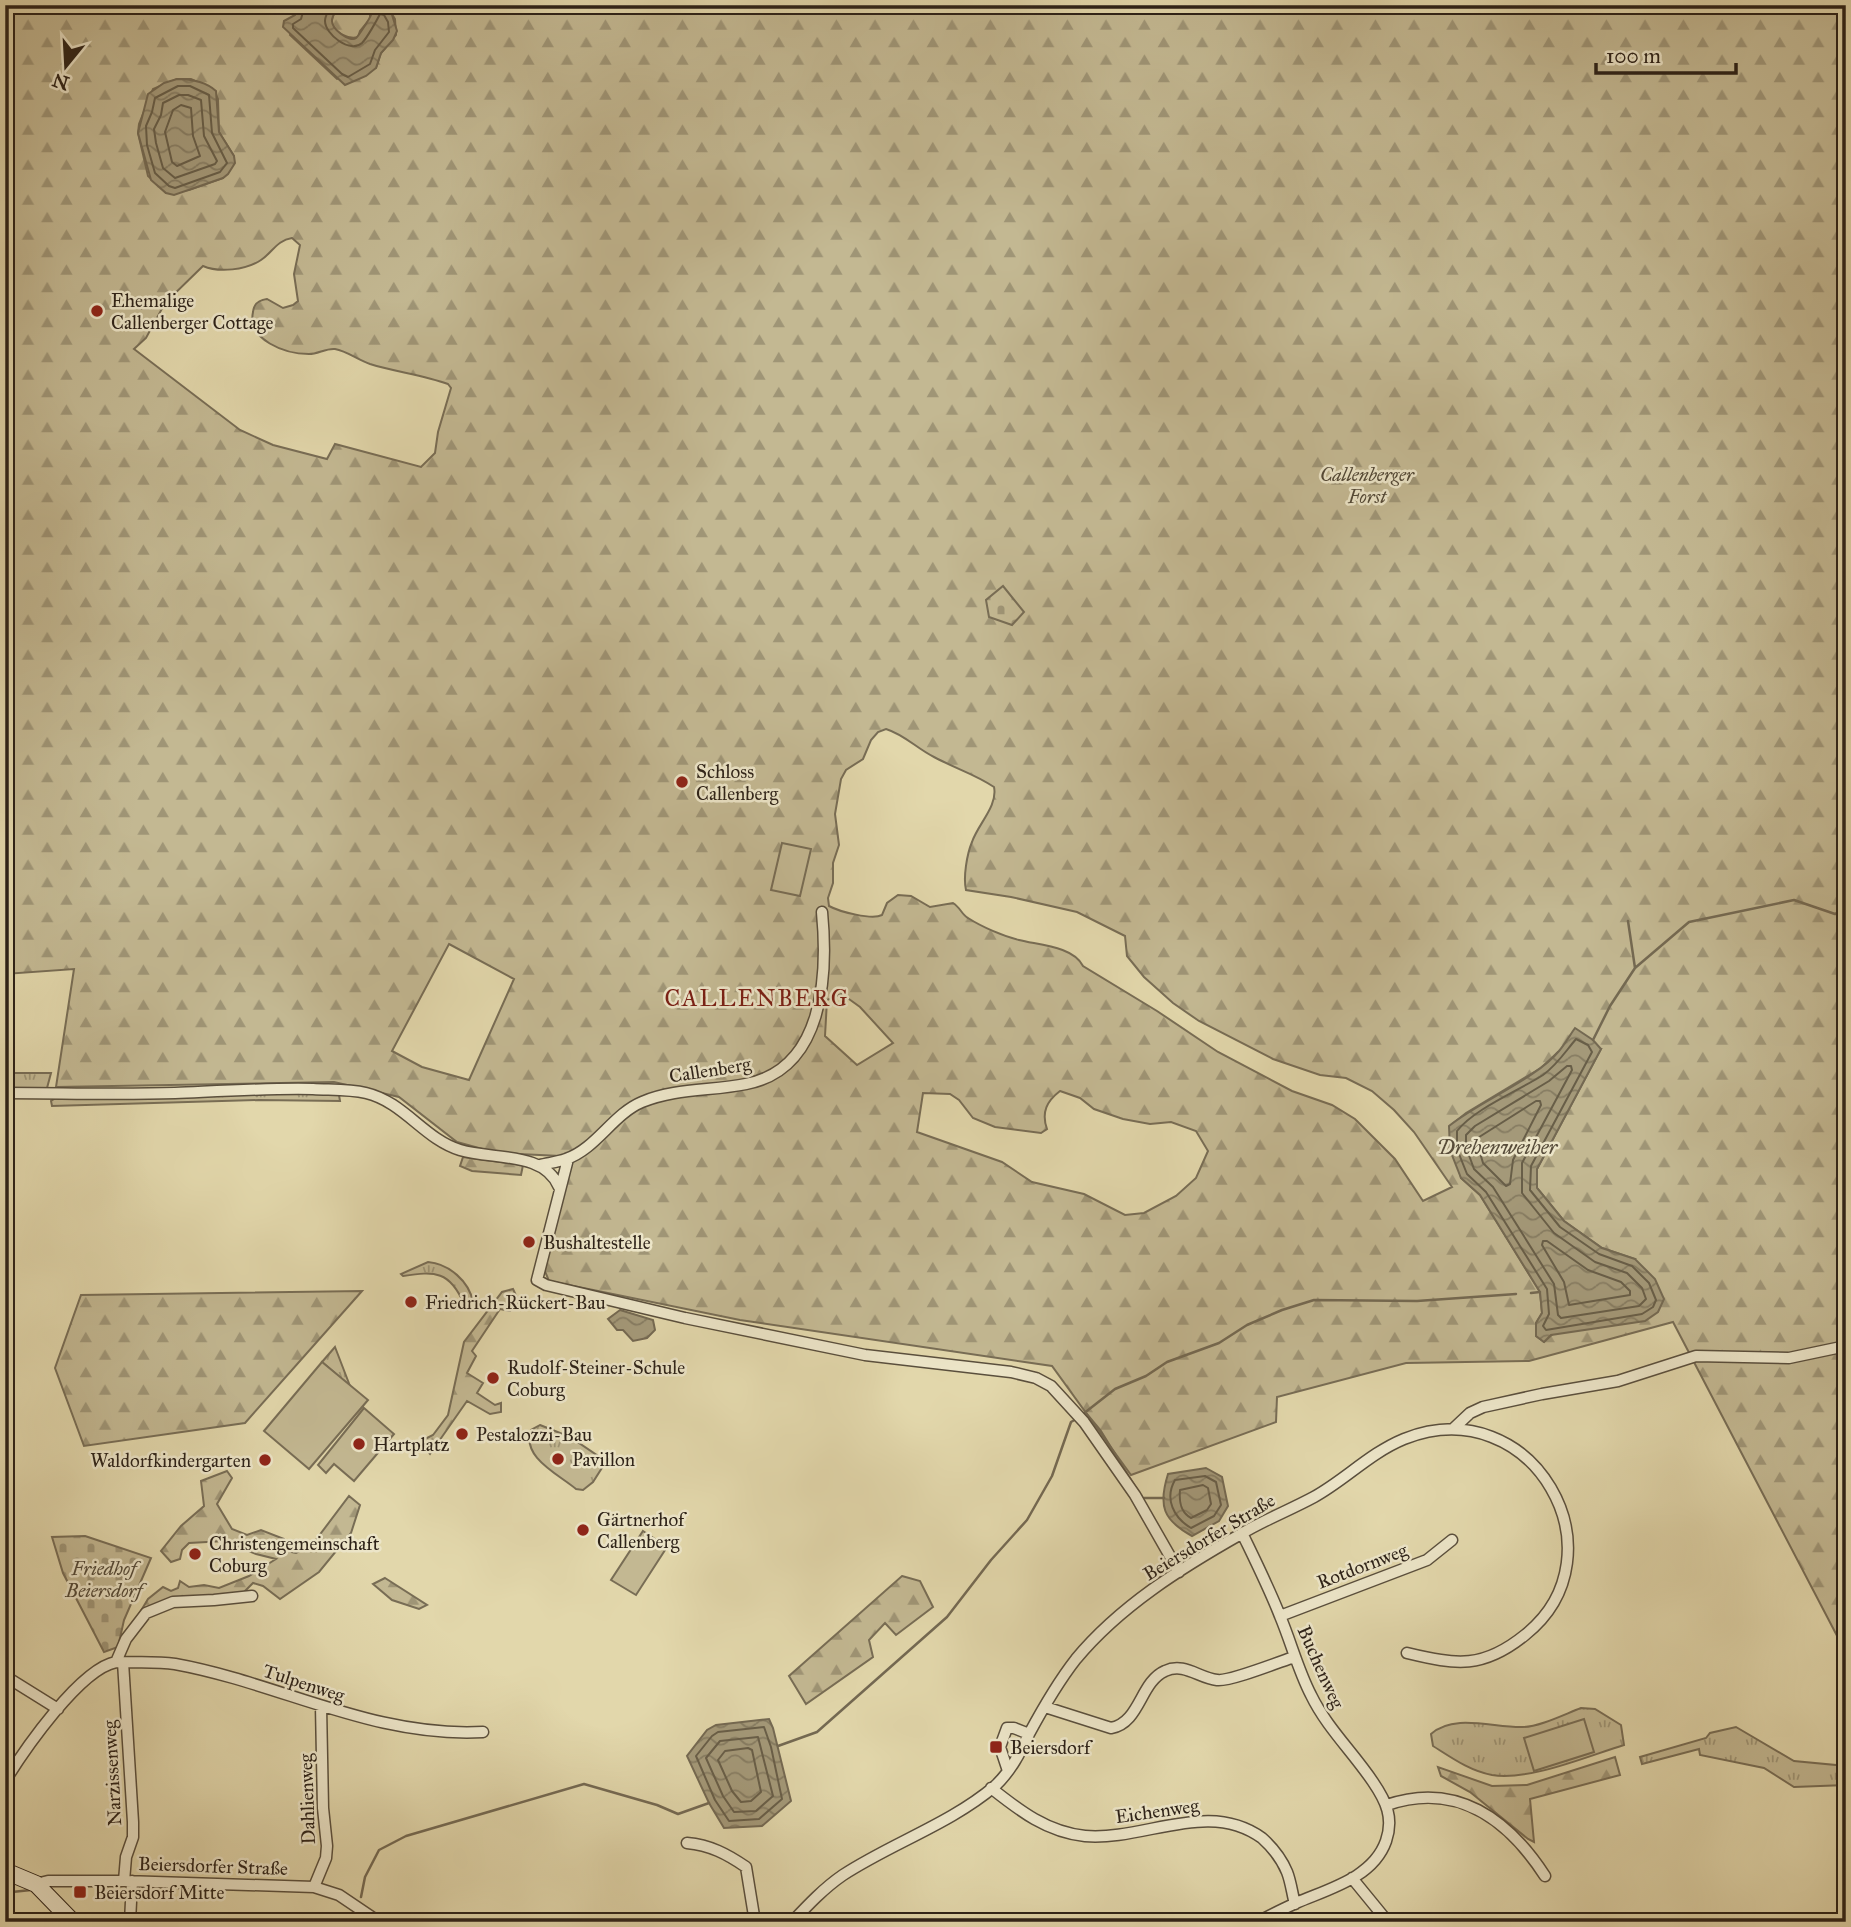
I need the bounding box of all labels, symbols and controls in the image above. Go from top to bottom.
north arrow [32,32,102,102]
scale bar [1596,32,1736,76]
text: 100 m [1606,43,1661,69]
text: N [50,68,72,95]
place label: Ehemalige Callenberger Cottage [111,289,274,335]
marker: Ehemalige Callenberger Cottage [89,303,105,319]
park label: Callenberger Forst [1320,463,1415,508]
place label: Schloss Callenberg [696,760,779,806]
marker: Schloss Callenberg [674,774,690,790]
district label: CALLENBERG [664,984,850,1012]
street label: Callenberg [667,1052,753,1089]
water label: Drehenweiher [1437,1134,1559,1160]
place label: Bushaltestelle [543,1231,651,1254]
marker: Bushaltestelle [521,1234,537,1250]
place label: Friedrich-Rückert-Bau [425,1291,606,1314]
marker: Friedrich-Rückert-Bau [403,1294,419,1310]
place label: Rudolf-Steiner-Schule Coburg [507,1356,685,1402]
marker: Rudolf-Steiner-Schule Coburg [485,1370,501,1386]
place label: Pestalozzi-Bau [476,1423,592,1446]
marker: Pestalozzi-Bau [454,1426,470,1442]
place label: Hartplatz [373,1433,450,1456]
marker: Hartplatz [351,1436,367,1452]
place label: Pavillon [572,1448,635,1471]
place label: Waldorfkindergarten [90,1449,251,1473]
marker: Pavillon [550,1451,566,1467]
marker: Waldorfkindergarten [257,1452,273,1468]
street label: Beiersdorfer Straße [1139,1489,1279,1585]
place label: Gärtnerhof Callenberg [597,1508,687,1554]
marker: Gärtnerhof Callenberg [575,1522,591,1538]
place label: Christengemeinschaft Coburg [209,1532,380,1578]
street label: Rotdornweg [1313,1538,1411,1595]
marker: Christengemeinschaft Coburg [187,1546,203,1562]
park label: Friedhof Beiersdorf [64,1557,147,1602]
street label: Buchenweg [1292,1622,1350,1713]
street label: Tulpenweg [260,1659,348,1708]
street label: Narzissenweg [98,1719,127,1826]
place label: Beiersdorf [1010,1736,1093,1759]
marker: Beiersdorf [988,1739,1004,1755]
street label: Dahlienweg [294,1753,321,1845]
street label: Eichenweg [1114,1794,1201,1829]
street label: Beiersdorfer Straße [138,1852,288,1880]
place label: Beiersdorf Mitte [94,1881,225,1904]
marker: Beiersdorf Mitte [72,1884,88,1900]

